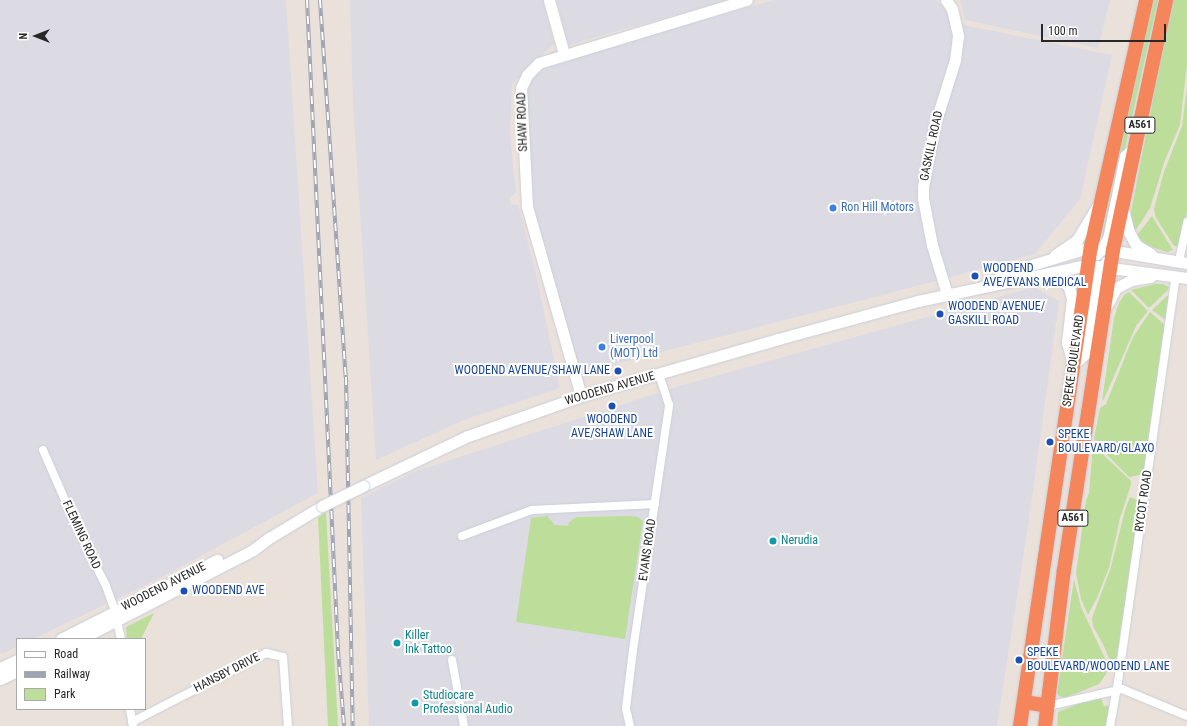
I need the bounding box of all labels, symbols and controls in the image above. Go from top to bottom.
north arrow [16,16,56,56]
scale bar [1043,16,1168,42]
text: 100 m [1048,24,1078,38]
text: N [17,33,30,39]
street label: SHAW ROAD [515,92,531,152]
street label: GASKILL ROAD [918,110,946,182]
road number: A561 [1124,116,1156,134]
place label: Ron Hill Motors [841,201,914,215]
marker: Ron Hill Motors [828,203,838,213]
place label: WOODEND AVE/EVANS MEDICAL [983,262,1086,290]
marker: WOODEND AVE/EVANS MEDICAL [970,271,980,281]
place label: WOODEND AVENUE/ GASKILL ROAD [948,300,1045,328]
marker: WOODEND AVENUE/ GASKILL ROAD [935,309,945,319]
street label: SPEKE BOULEVARD [1060,314,1088,408]
place label: Liverpool (MOT) Ltd [610,333,658,361]
marker: Liverpool (MOT) Ltd [597,342,607,352]
place label: WOODEND AVENUE/SHAW LANE [455,364,610,378]
marker: WOODEND AVENUE/SHAW LANE [613,366,623,376]
street label: WOODEND AVENUE [563,369,657,409]
marker: WOODEND AVE/SHAW LANE [607,401,617,411]
place label: WOODEND AVE/SHAW LANE [571,413,653,441]
place label: SPEKE BOULEVARD/GLAXO [1058,428,1155,456]
marker: SPEKE BOULEVARD/GLAXO [1045,437,1055,447]
street label: RYCOT ROAD [1133,469,1155,533]
street label: FLEMING ROAD [59,498,103,572]
road number: A561 [1057,509,1089,527]
street label: EVANS ROAD [636,518,660,582]
place label: Nerudia [781,534,818,548]
marker: Nerudia [768,536,778,546]
street label: WOODEND AVENUE [119,560,209,614]
place label: WOODEND AVE [192,584,265,598]
marker: WOODEND AVE [179,586,189,596]
place label: Killer Ink Tattoo [405,629,452,657]
legend [16,638,146,710]
marker: Killer Ink Tattoo [392,638,402,648]
place label: SPEKE BOULEVARD/WOODEND LANE [1027,646,1170,674]
text: Road [54,647,78,661]
street label: HANSBY DRIVE [192,650,262,696]
marker: SPEKE BOULEVARD/WOODEND LANE [1014,655,1024,665]
text: Railway [54,667,90,681]
text: Park [54,687,75,701]
place label: Studiocare Professional Audio [423,689,513,717]
marker: Studiocare Professional Audio [410,698,420,708]

